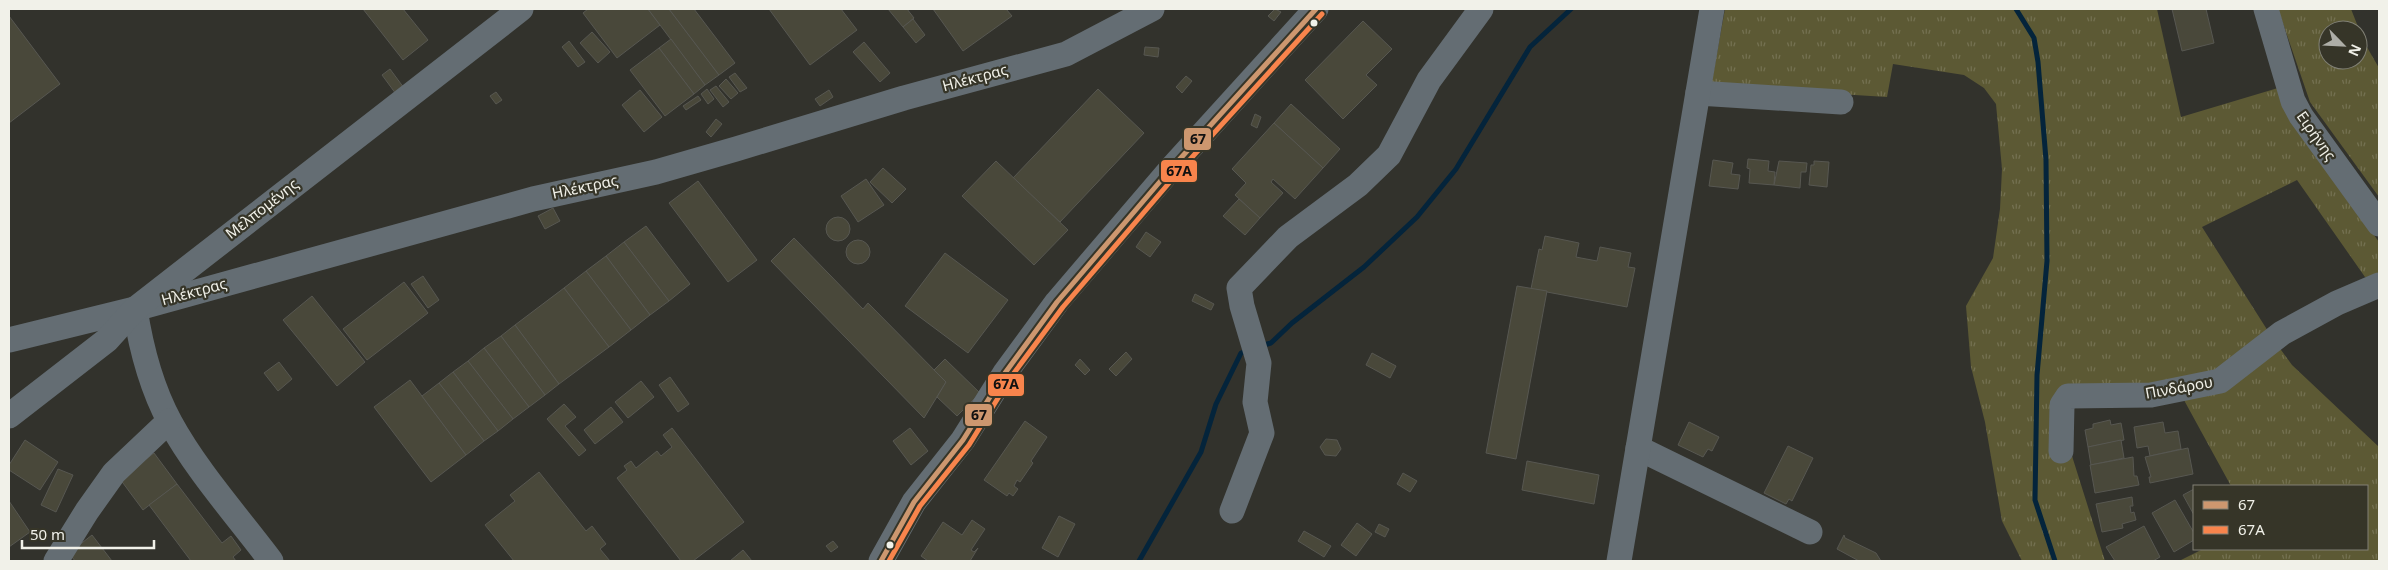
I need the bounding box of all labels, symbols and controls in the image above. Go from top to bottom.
unlabelled marker [1309,18,1319,28]
north arrow [2318,20,2368,70]
text: N [2344,41,2366,60]
street label: Ηλέκτρας [940,59,1010,95]
street label: Ειρήνης [2293,107,2341,164]
line badge: 67 [1183,127,1212,151]
text: 67 [1190,129,1206,148]
line badge: 67Α [1160,159,1198,183]
text: 67Α [1166,161,1192,180]
street label: Ηλέκτρας [550,169,620,203]
street label: Μελπομένης [221,173,302,243]
street label: Ηλέκτρας [159,273,229,309]
street label: Πινδάρου [2143,371,2214,403]
line badge: 67Α [987,373,1025,397]
text: 67Α [993,374,1019,393]
line badge: 67 [964,403,993,427]
text: 67 [971,405,987,424]
legend [2193,485,2368,550]
text: 67 [2238,494,2255,514]
scale bar [22,518,155,550]
text: 67Α [2238,519,2265,539]
text: 50 m [30,524,65,544]
unlabelled marker [885,540,895,550]

